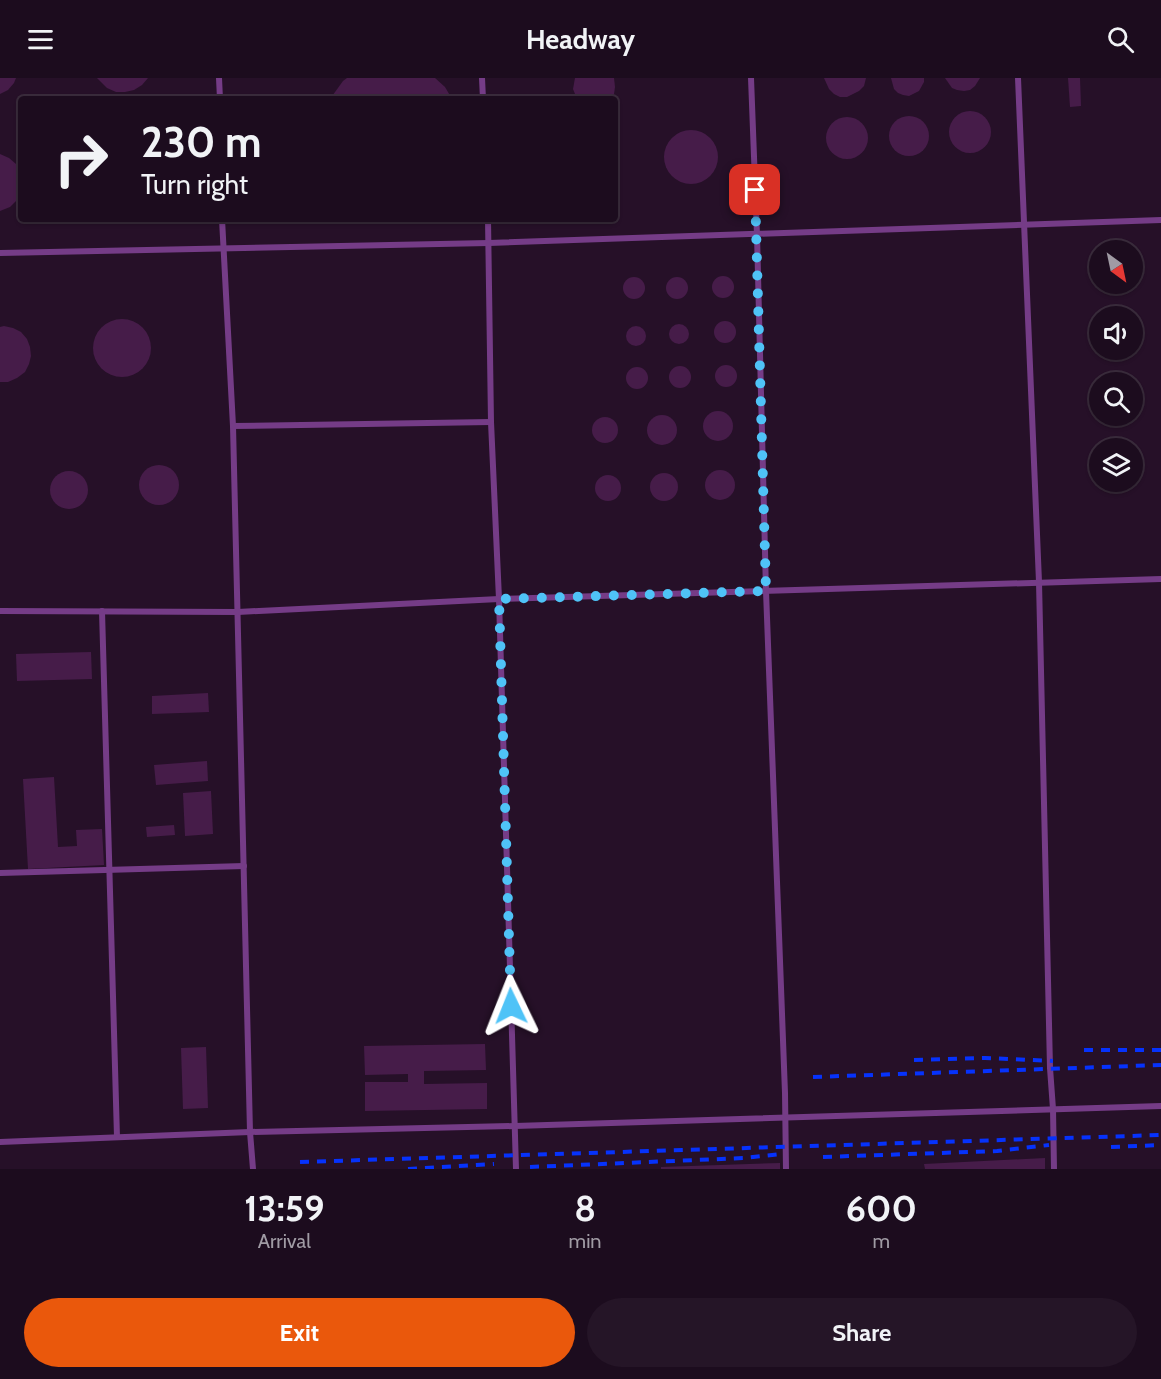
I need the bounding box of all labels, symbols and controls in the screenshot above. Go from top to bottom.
icon: menu [24,23,57,56]
text: Headway [526,23,635,56]
icon: search [1104,23,1137,56]
text: 230 m [141,116,261,168]
icon: right [42,120,120,198]
pin [729,164,780,215]
text: Turn right [141,168,248,201]
icon: arrive [738,173,771,206]
north arrow [1089,240,1143,294]
map controls [1089,240,1143,492]
button: sound [1089,306,1143,360]
button: search [1089,372,1143,426]
button: layers [1089,438,1143,492]
position arrow [479,974,543,1038]
text: 13:59 [244,1186,324,1230]
text: 8 [574,1186,596,1230]
text: 600 [846,1186,917,1230]
text: Arrival [258,1229,311,1253]
text: min [569,1229,602,1253]
text: m [873,1229,890,1253]
button: Exit [24,1298,575,1367]
button: Share [587,1298,1137,1367]

